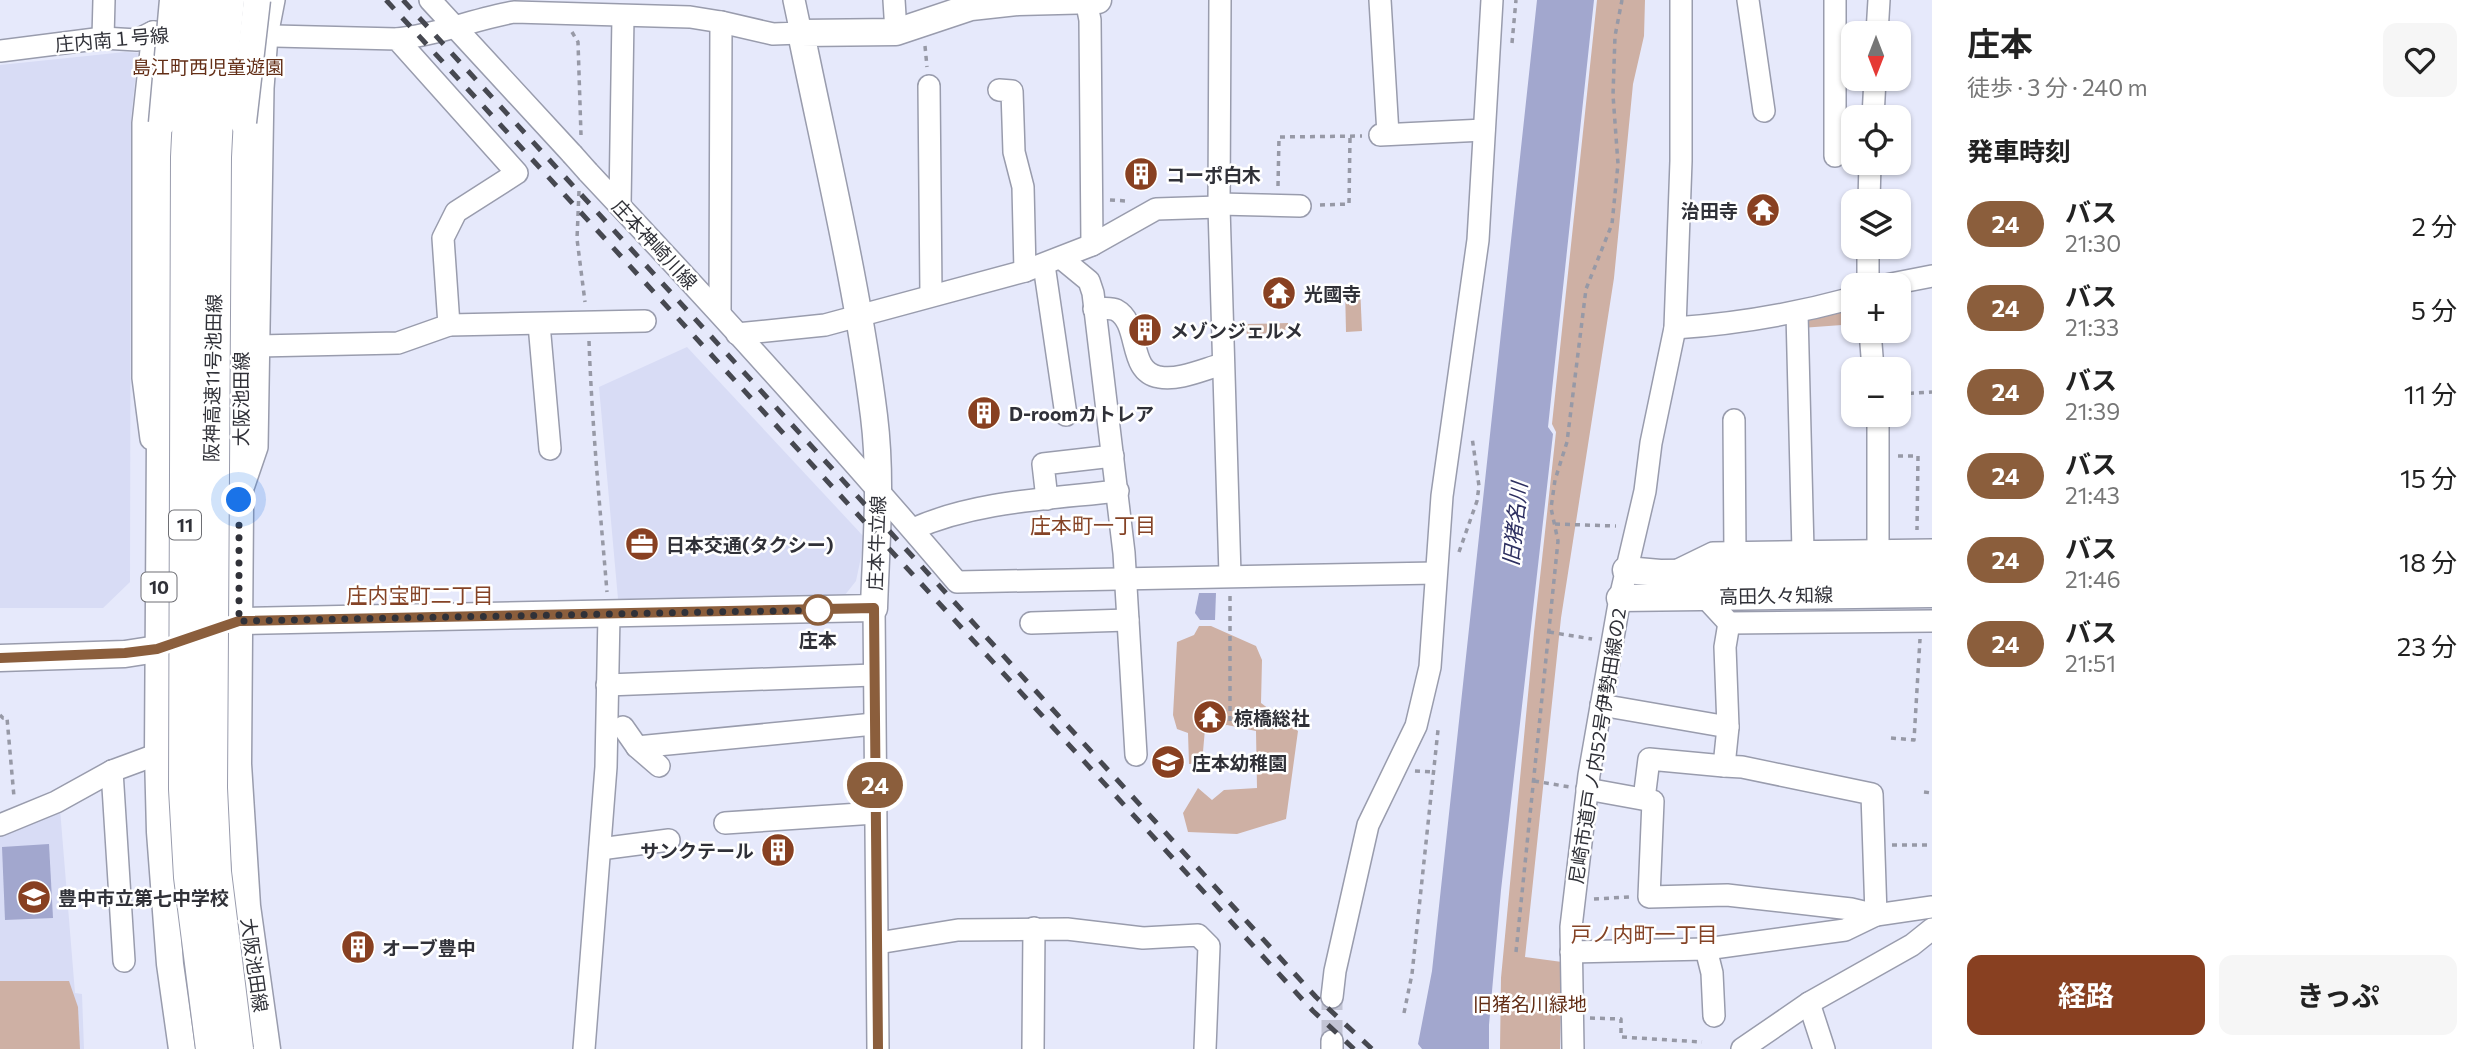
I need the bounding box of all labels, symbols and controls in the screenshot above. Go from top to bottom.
north arrow [1841,21,1911,91]
map controls [1841,21,1911,427]
text: 庄本 [1967,22,2033,63]
street label: 庄内南１号線 [54,23,170,55]
button: heart [2383,23,2457,97]
park label: 島江町西児童遊園 [132,55,284,78]
text: 徒歩 · 3 分 · 240 m [1967,73,2148,101]
button: locate [1841,105,1911,175]
text: 発車時刻 [1967,135,2071,166]
building icon: コーポ白木 [1122,155,1160,193]
place label: コーポ白木 [1166,163,1261,186]
button: layers [1841,189,1911,259]
temple icon: 治田寺 [1744,191,1782,229]
street label: 庄本神崎川線 [608,194,702,294]
text: バス [2065,196,2117,227]
place label: 治田寺 [1681,199,1738,222]
text: 24 [1991,209,2020,238]
text: 2 分 [2412,210,2457,241]
text: 21:30 [2065,229,2121,257]
button: + [1841,273,1911,343]
temple icon: 光國寺 [1260,274,1298,312]
text: バス [2065,280,2117,311]
place label: 光國寺 [1304,282,1361,305]
text: 24 [1991,293,2020,322]
street label: 阪神高速11号池田線 [199,294,225,462]
text: 5 分 [2411,294,2457,325]
building icon: メゾンジェルメ [1126,311,1164,349]
text: 21:33 [2065,313,2119,341]
place label: メゾンジェルメ [1170,319,1303,342]
street label: 大阪池田線 [229,351,252,447]
button: − [1841,357,1911,427]
text: バス [2065,364,2117,395]
text: 24 [1991,377,2020,406]
text: 11 分 [2404,378,2457,409]
building icon: D-roomカトレア [965,394,1003,432]
text: 21:39 [2065,397,2120,425]
place label: D-roomカトレア [1009,402,1154,425]
text: バス [2065,448,2117,479]
text: 24 [1991,461,2020,490]
text: 15 分 [2400,462,2457,493]
water label: 旧猪名川 [1497,479,1531,567]
text: 21:43 [2065,481,2120,509]
your location [221,482,256,517]
street label: 庄本牛立線 [863,495,889,591]
road number: 11 [169,510,201,540]
district label: 庄本町一丁目 [1030,512,1156,537]
office icon: 日本交通(タクシー) [623,525,661,563]
text: バス [2065,532,2117,563]
place label: 日本交通(タクシー) [666,533,834,556]
text: 24 [1991,545,2020,574]
text: 18 分 [2399,546,2457,577]
text: 21:46 [2065,565,2121,593]
road number: 10 [142,572,176,602]
district label: 庄内宝町二丁目 [347,582,494,607]
street label: 高田久々知線 [1719,583,1833,607]
marker: 庄本 [803,595,833,625]
street label: 尼崎市道戸ノ内52号伊勢田線の2 [1564,606,1630,886]
text: バス [2065,616,2117,647]
place label: 庄本 [799,628,837,651]
text: 24 [1991,629,2020,658]
text: 23 分 [2397,630,2457,661]
text: 21:51 [2065,649,2116,677]
temple icon: 椋橋総社 [1191,698,1229,736]
place label: 椋橋総社 [1234,706,1310,729]
school or university icon: 庄本幼稚園 [1149,743,1187,781]
place label: 庄本幼稚園 [1192,751,1287,774]
line badge: 24 [844,762,906,808]
text: 24 [861,770,889,799]
building icon: サンクテール [759,831,797,869]
place label: サンクテール [640,839,754,862]
school or university icon: 豊中市立第七中学校 [15,878,53,916]
place label: 豊中市立第七中学校 [58,886,229,909]
street label: 大阪池田線 [237,916,273,1014]
district label: 戸ノ内町一丁目 [1571,921,1718,946]
building icon: オーブ豊中 [339,928,377,966]
place label: オーブ豊中 [382,936,476,959]
button: 経路 [1967,955,2205,1035]
button: きっぷ [2219,955,2457,1035]
park label: 旧猪名川緑地 [1473,992,1587,1015]

